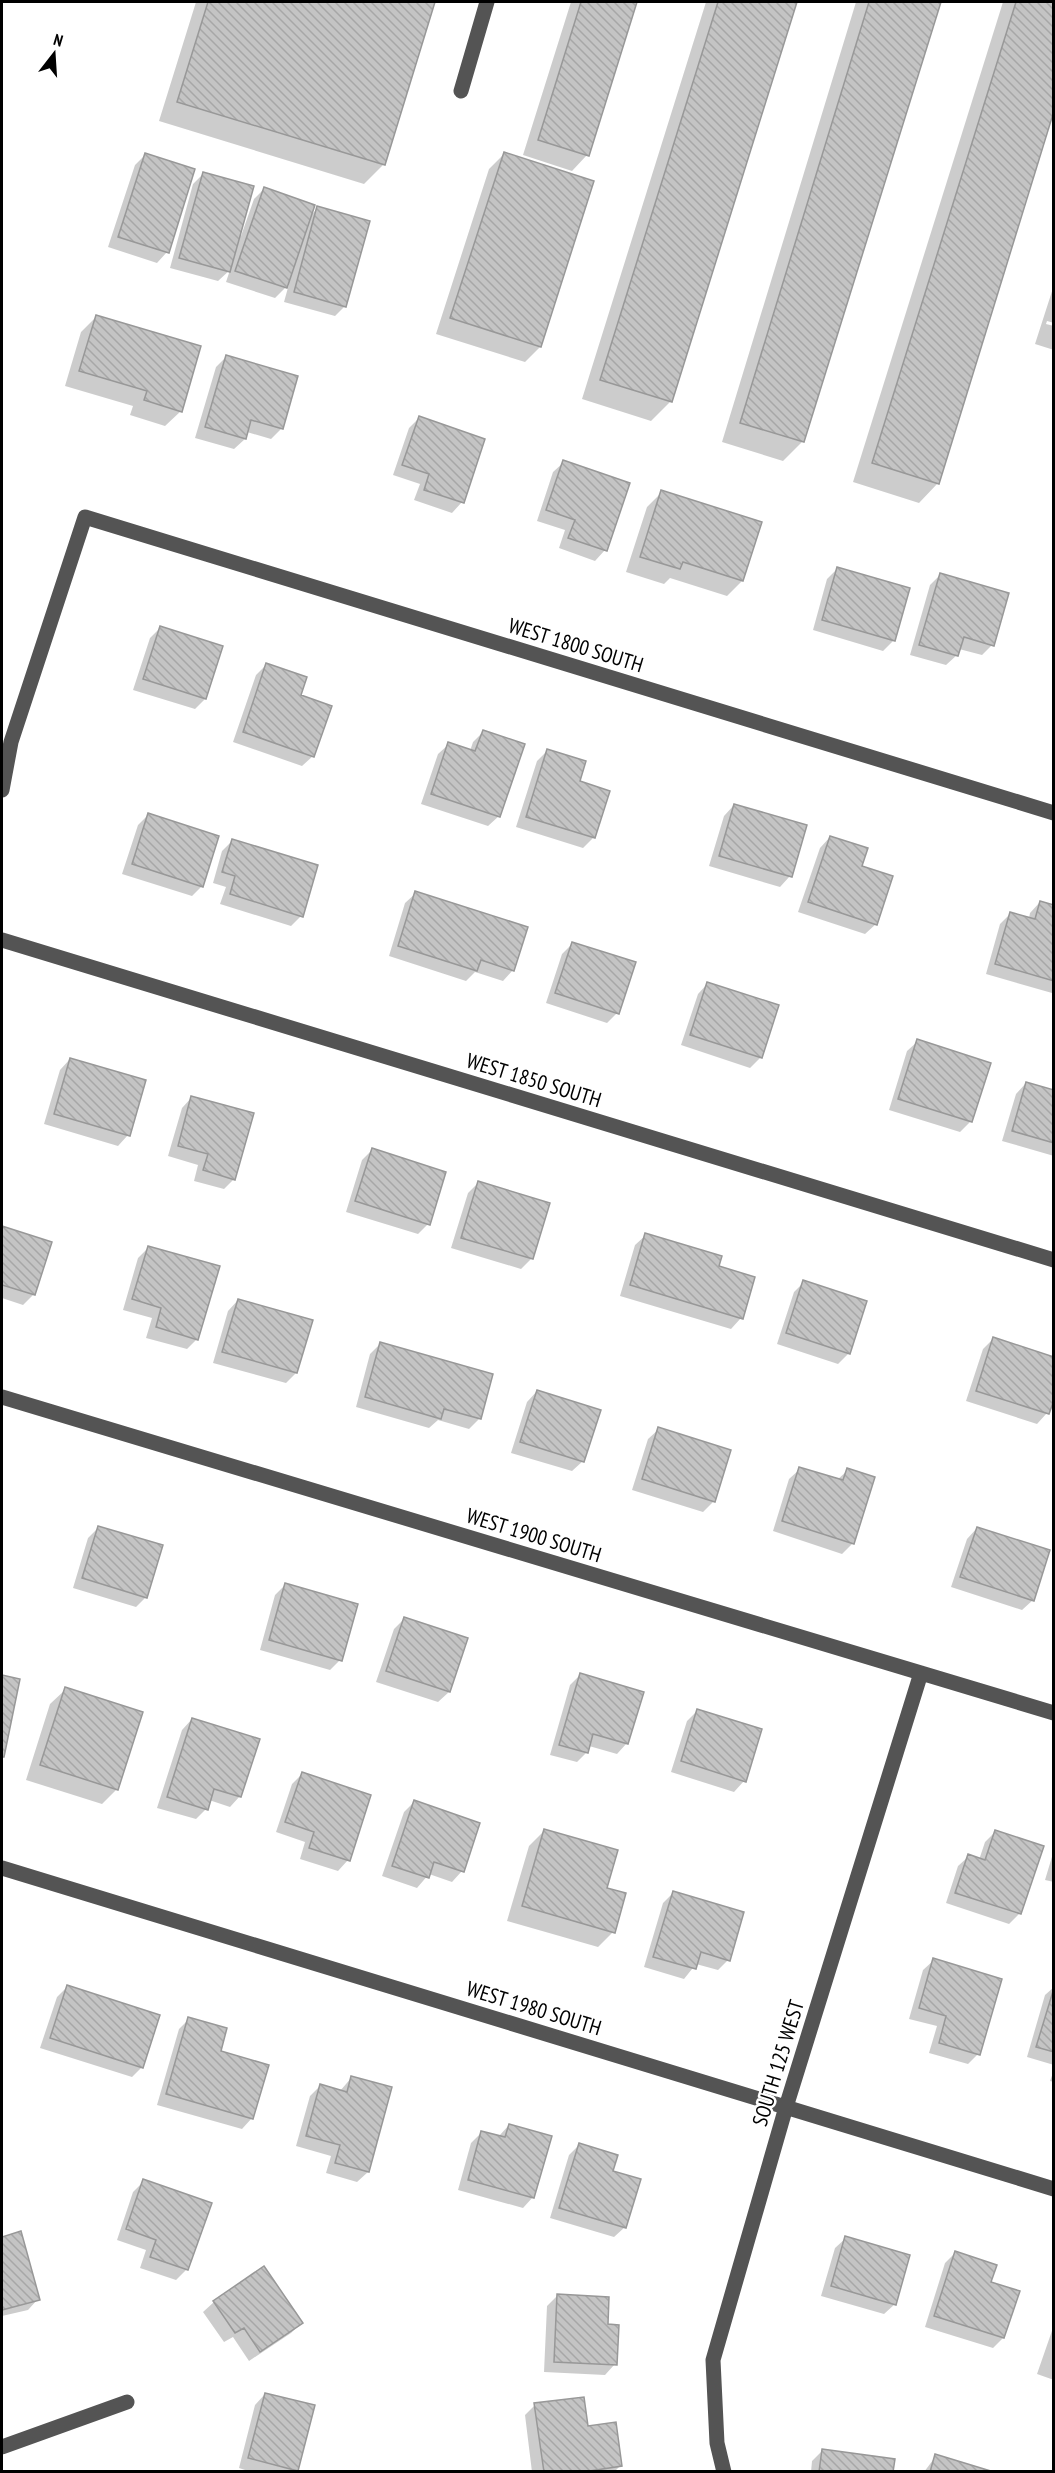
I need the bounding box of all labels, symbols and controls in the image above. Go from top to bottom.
north arrow [24,24,84,84]
text: N [51,29,65,50]
street label: WEST 1800 SOUTH [505,612,647,678]
street label: WEST 1850 SOUTH [463,1047,605,1113]
street label: WEST 1900 SOUTH [463,1502,605,1568]
street label: WEST 1980 SOUTH [463,1975,605,2041]
street label: SOUTH 125 WEST [746,1996,810,2129]

